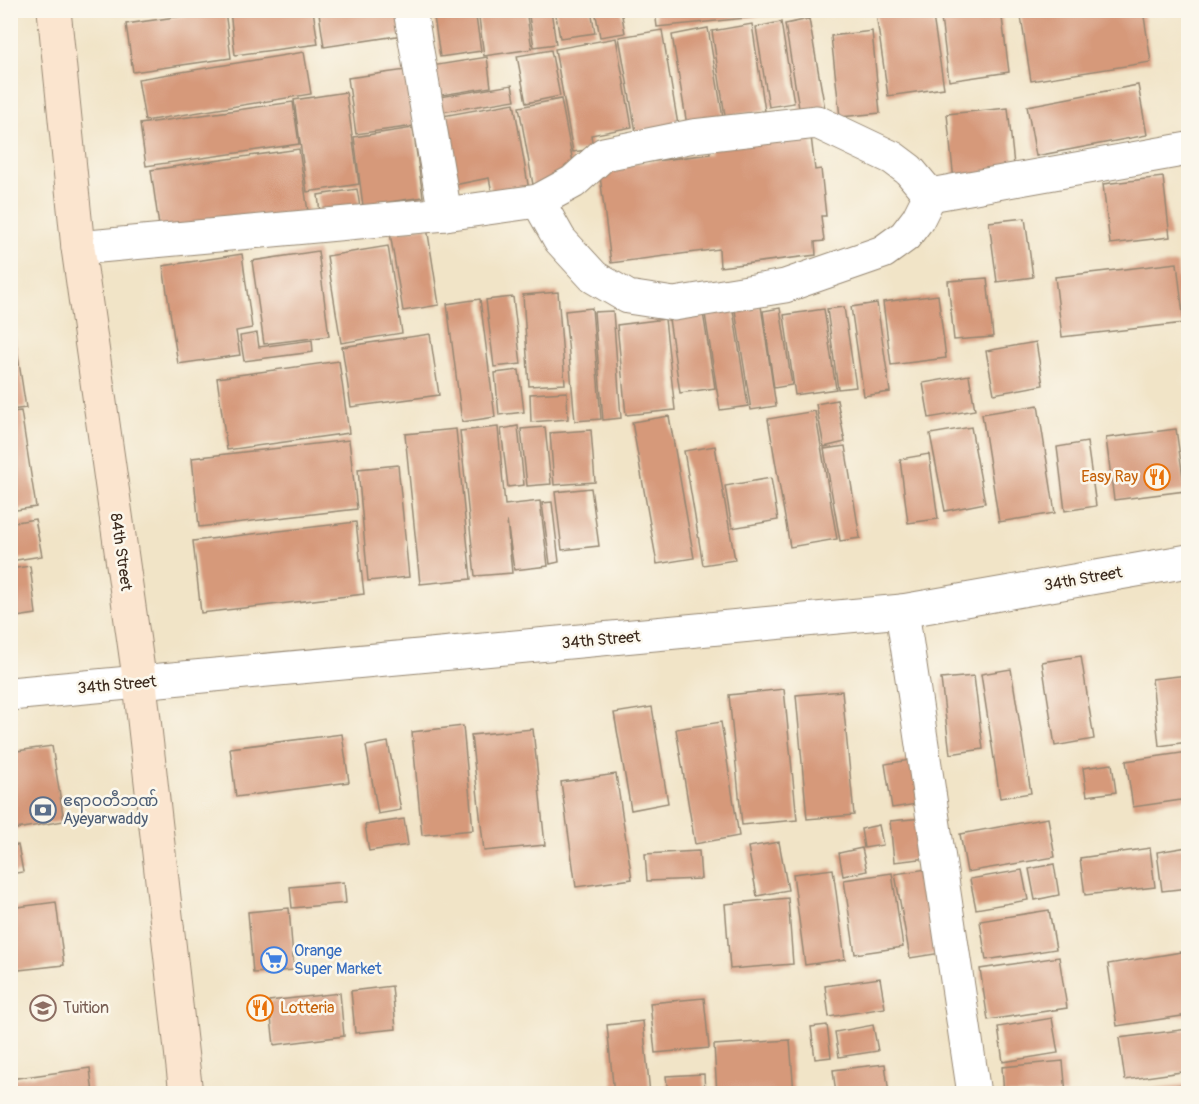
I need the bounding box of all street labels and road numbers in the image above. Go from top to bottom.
street label: 84th Street [106,512,136,593]
street label: 34th Street [1042,562,1124,596]
street label: 34th Street [561,627,642,653]
street label: 34th Street [77,672,158,698]

